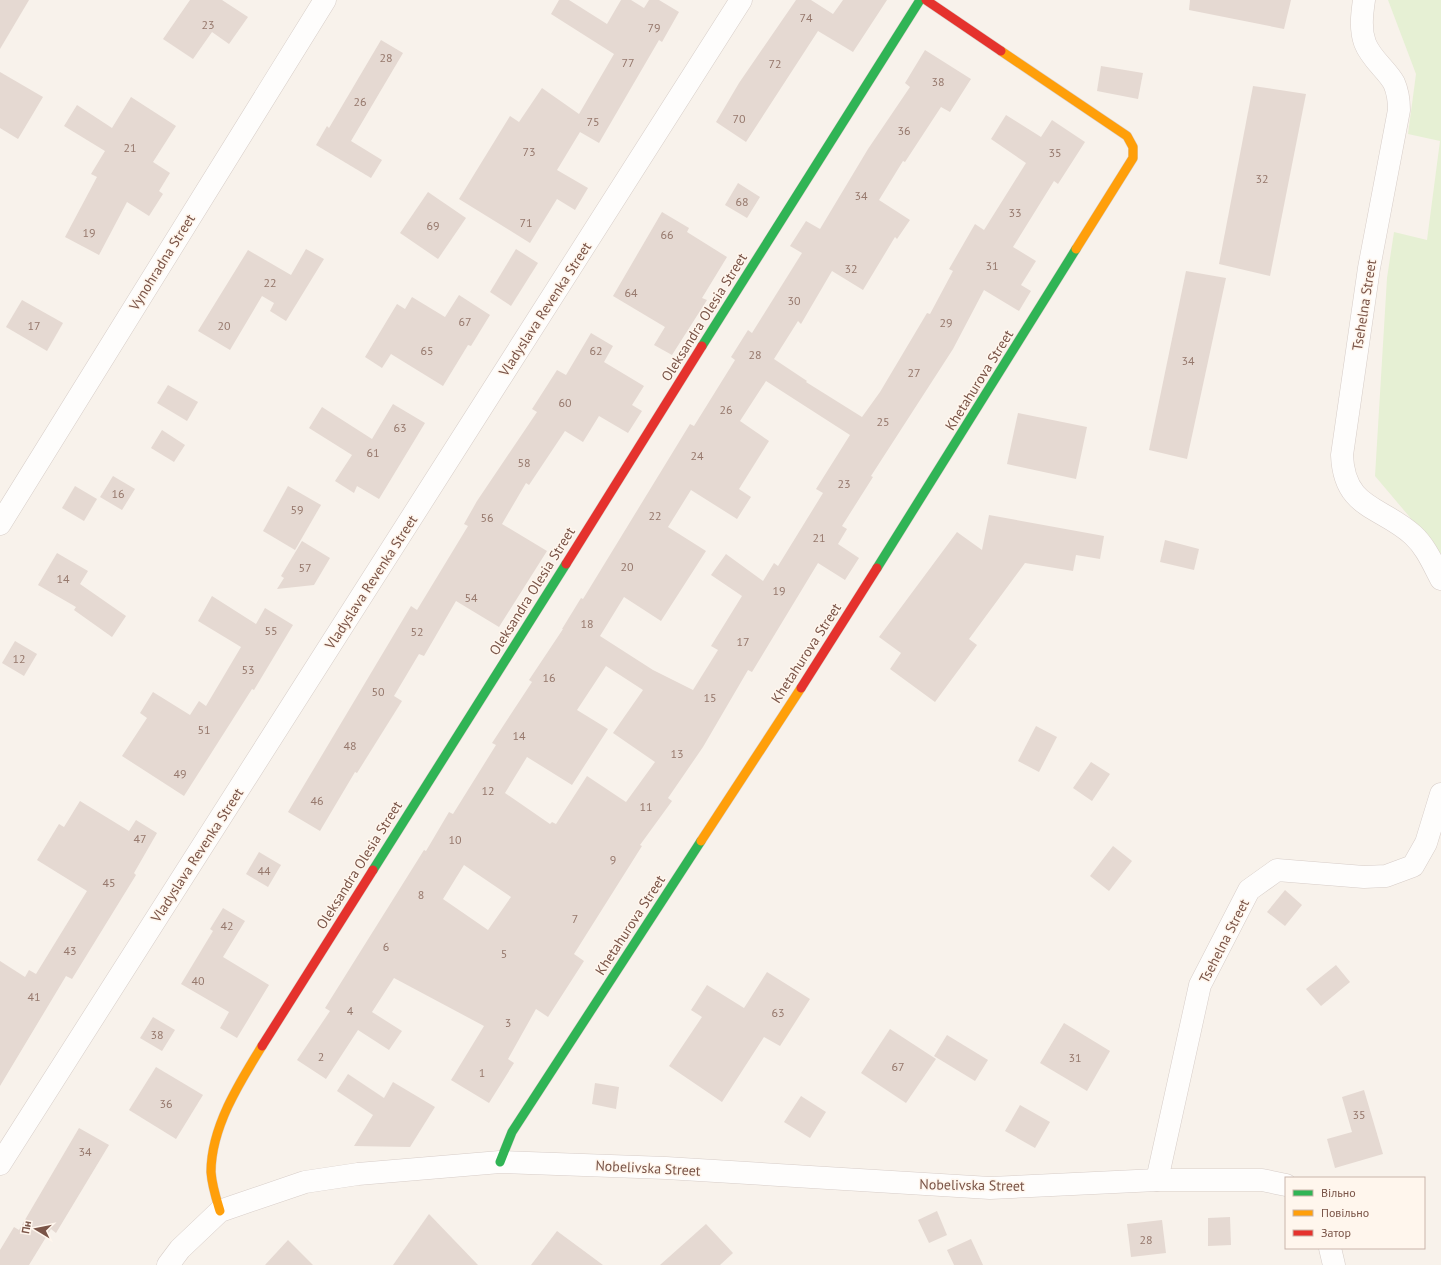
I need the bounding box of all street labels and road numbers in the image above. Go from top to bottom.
street label: Vynohradna Street [125,210,199,314]
street label: Vladyslava Revenka Street [494,238,595,380]
street label: Oleksandra Olesia Street [657,249,751,384]
street label: Tsehelna Street [1348,258,1380,352]
street label: Khetahurova Street [941,326,1017,434]
street label: Vladyslava Revenka Street [320,511,421,653]
street label: Oleksandra Olesia Street [485,523,579,658]
street label: Khetahurova Street [767,599,845,706]
street label: Vladyslava Revenka Street [146,784,247,926]
street label: Oleksandra Olesia Street [312,797,406,932]
street label: Khetahurova Street [591,871,669,978]
street label: Tsehelna Street [1195,896,1253,986]
street label: Nobelivska Street [595,1156,701,1180]
street label: Nobelivska Street [919,1175,1025,1195]

